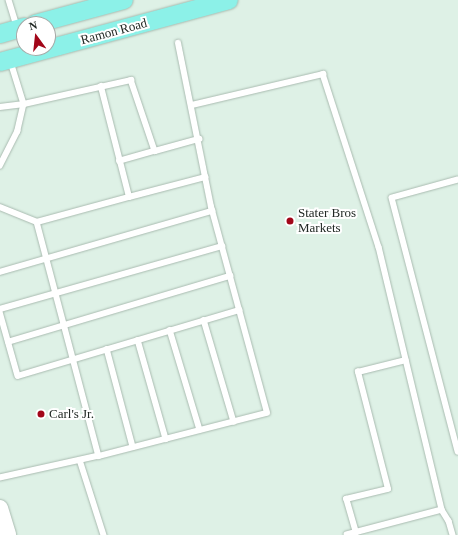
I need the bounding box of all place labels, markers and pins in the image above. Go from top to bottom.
place label: Stater Bros Markets [298,206,356,237]
marker: Stater Bros Markets [285,216,295,226]
place label: Carl's Jr. [49,406,94,422]
marker: Carl's Jr. [36,409,46,419]

